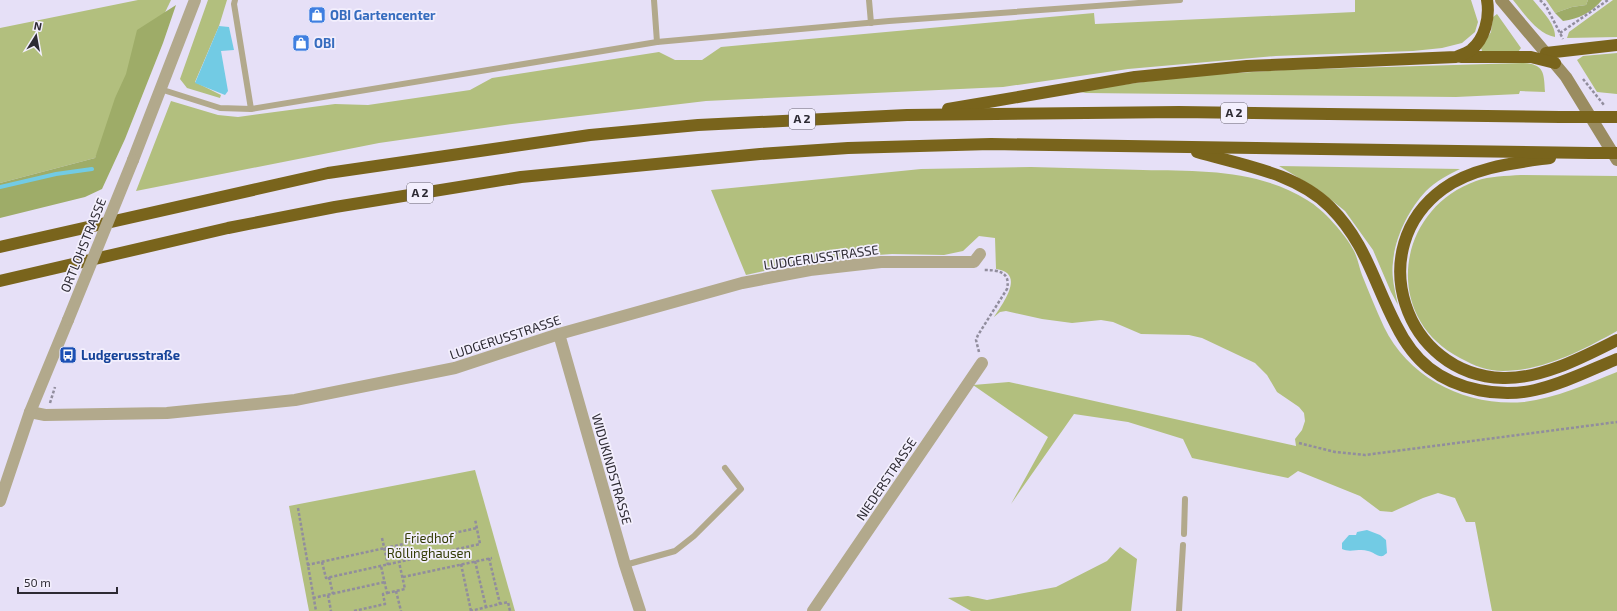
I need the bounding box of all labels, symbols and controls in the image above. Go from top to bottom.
shop icon: OBI Gartencenter [307,5,327,25]
place label: OBI Gartencenter [330,7,436,23]
north arrow [16,16,56,56]
text: N [33,19,43,33]
shop icon: OBI [291,33,311,53]
place label: OBI [314,35,335,51]
road number: A 2 [1221,103,1247,123]
road number: A 2 [789,109,815,129]
road number: A 2 [407,183,433,203]
street label: ORTLOHSTRASSE [57,195,109,295]
street label: LUDGERUSSTRASSE [762,241,880,273]
street label: LUDGERUSSTRASSE [447,311,563,363]
bus stop icon: Ludgerusstraße [58,345,78,365]
place label: Ludgerusstraße [81,347,180,363]
street label: WIDUKINDSTRASSE [588,412,636,526]
street label: NIEDERSTRASSE [852,434,920,524]
park label: Friedhof Röllinghausen [387,530,471,561]
scale bar [18,569,117,595]
text: 50 m [24,575,51,589]

